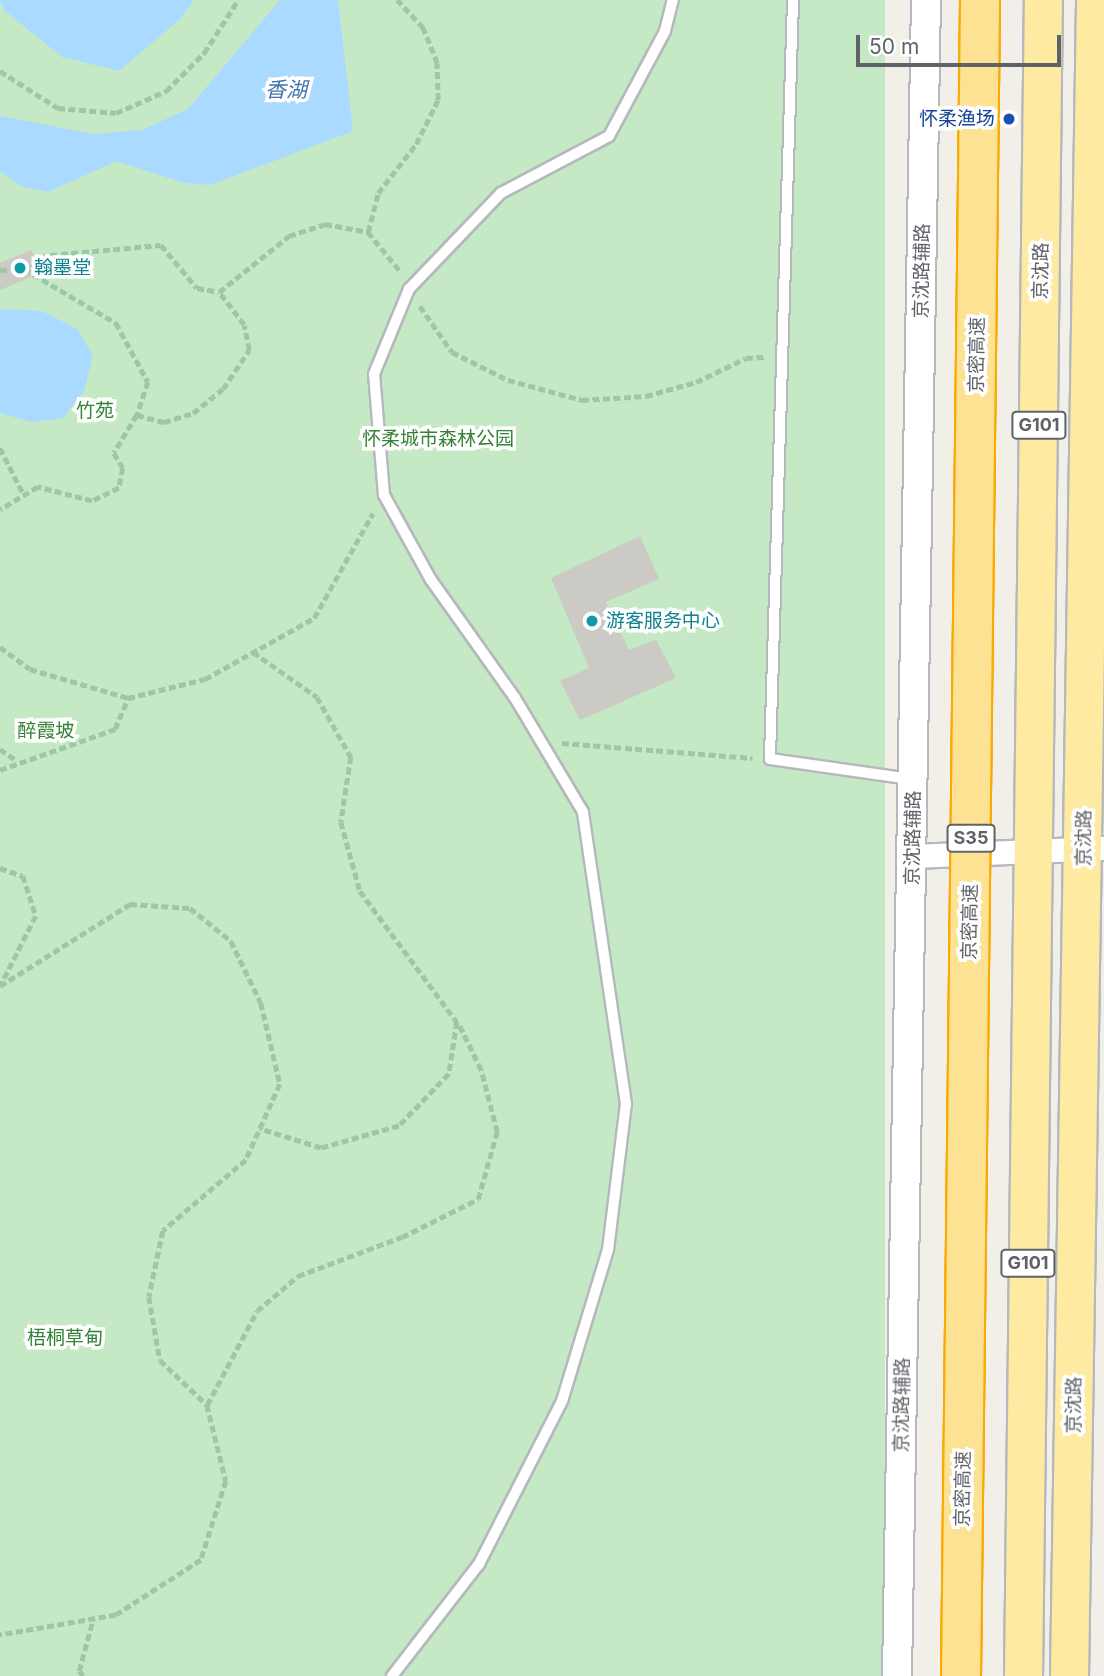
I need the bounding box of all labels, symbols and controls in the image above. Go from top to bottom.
scale bar [859,21,1064,65]
text: 50 m [869,34,919,59]
water label: 香湖 [265,77,307,103]
place label: 怀柔渔场 [919,108,995,130]
marker: 怀柔渔场 [1001,111,1017,127]
street label: 京沈路辅路 [910,223,934,319]
street label: 京沈路 [1029,242,1053,300]
place label: 翰墨堂 [34,257,91,279]
marker: 翰墨堂 [12,260,28,276]
street label: 京密高速 [965,317,989,393]
park label: 竹苑 [76,400,114,422]
road number: G101 [1011,410,1067,440]
park label: 怀柔城市森林公园 [362,428,514,450]
place label: 游客服务中心 [606,610,720,632]
marker: 游客服务中心 [584,613,600,629]
park label: 醉霞坡 [18,720,74,742]
street label: 京沈路辅路 [901,790,925,886]
street label: 京沈路 [1072,809,1096,867]
road number: S35 [946,824,996,852]
street label: 京密高速 [958,884,982,960]
road number: G101 [1000,1248,1056,1278]
park label: 梧桐草甸 [27,1327,103,1349]
street label: 京沈路辅路 [890,1357,914,1453]
street label: 京沈路 [1062,1376,1086,1434]
street label: 京密高速 [951,1451,975,1527]

